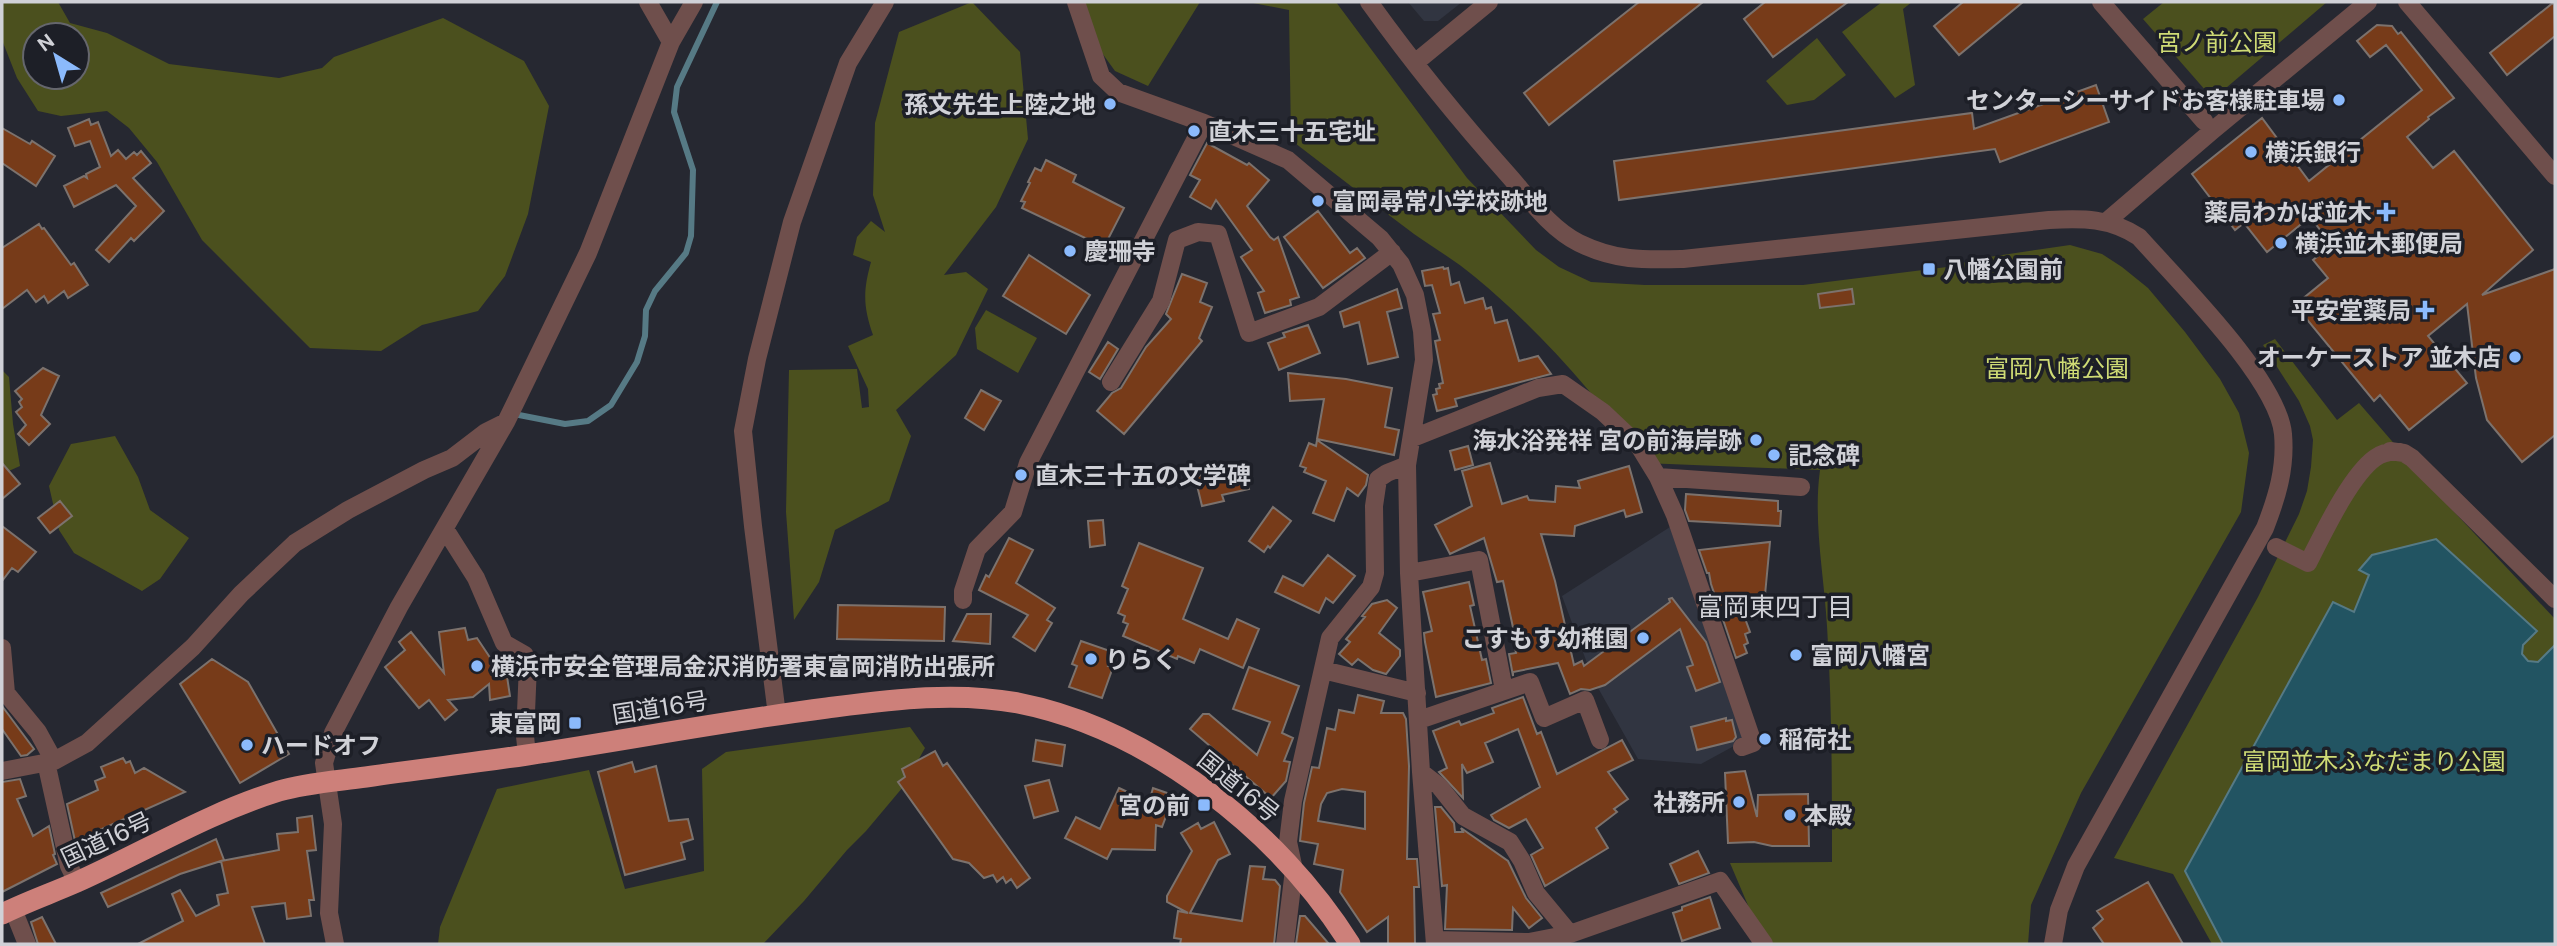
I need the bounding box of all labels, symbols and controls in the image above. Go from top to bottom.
north arrow [21,21,91,91]
park label: 宮ノ前公園 [2157,28,2277,56]
text: N [33,29,58,56]
place label: センターシーサイドお客様駐車場 [1966,86,2325,114]
place label: 孫文先生上陸之地 [904,90,1096,118]
marker: センターシーサイドお客様駐車場 [2331,92,2347,108]
marker: 孫文先生上陸之地 [1102,96,1118,112]
place label: 直木三十五宅址 [1208,117,1376,145]
marker: 直木三十五宅址 [1186,123,1202,139]
place label: 横浜銀行 [2265,138,2361,166]
marker: 横浜銀行 [2243,144,2259,160]
place label: 富岡尋常小学校跡地 [1332,187,1548,215]
marker: 富岡尋常小学校跡地 [1310,193,1326,209]
place label: 薬局わかば並木 [2204,198,2372,226]
marker: 薬局わかば並木 [2378,204,2394,220]
place label: 横浜並木郵便局 [2295,229,2463,257]
marker: 横浜並木郵便局 [2273,235,2289,251]
place label: 慶珊寺 [1084,237,1156,265]
marker: 慶珊寺 [1062,243,1078,259]
place label: 八幡公園前 [1943,255,2063,283]
marker: 八幡公園前 [1921,261,1937,277]
place label: 平安堂薬局 [2291,296,2411,324]
marker: 平安堂薬局 [2417,302,2433,318]
place label: オーケーストア 並木店 [2257,343,2501,371]
marker: オーケーストア 並木店 [2507,349,2523,365]
park label: 富岡八幡公園 [1985,354,2129,382]
place label: 海水浴発祥 宮の前海岸跡 [1473,426,1742,454]
marker: 海水浴発祥 宮の前海岸跡 [1748,432,1764,448]
place label: 記念碑 [1788,441,1860,469]
marker: 記念碑 [1766,447,1782,463]
place label: 直木三十五の文学碑 [1035,461,1251,489]
marker: 直木三十五の文学碑 [1013,467,1029,483]
district label: 富岡東四丁目 [1697,591,1853,622]
place label: こすもす幼稚園 [1461,624,1629,652]
marker: こすもす幼稚園 [1635,630,1651,646]
place label: 富岡八幡宮 [1810,641,1930,669]
place label: りらく [1105,645,1177,673]
marker: 富岡八幡宮 [1788,647,1804,663]
marker: りらく [1083,651,1099,667]
place label: 横浜市安全管理局金沢消防署東富岡消防出張所 [491,652,995,680]
marker: 横浜市安全管理局金沢消防署東富岡消防出張所 [469,658,485,674]
street label: 国道16号 [610,686,710,728]
place label: 東富岡 [489,709,561,737]
marker: 東富岡 [567,715,583,731]
place label: 稲荷社 [1779,725,1851,753]
place label: ハードオフ [261,731,381,759]
marker: 稲荷社 [1757,731,1773,747]
marker: ハードオフ [239,737,255,753]
street label: 国道16号 [1193,745,1285,827]
park label: 富岡並木ふなだまり公園 [2242,747,2506,775]
place label: 社務所 [1653,788,1725,816]
place label: 宮の前 [1118,791,1190,819]
marker: 社務所 [1731,794,1747,810]
marker: 宮の前 [1196,797,1212,813]
place label: 本殿 [1804,801,1852,829]
street label: 国道16号 [56,806,156,872]
marker: 本殿 [1782,807,1798,823]

